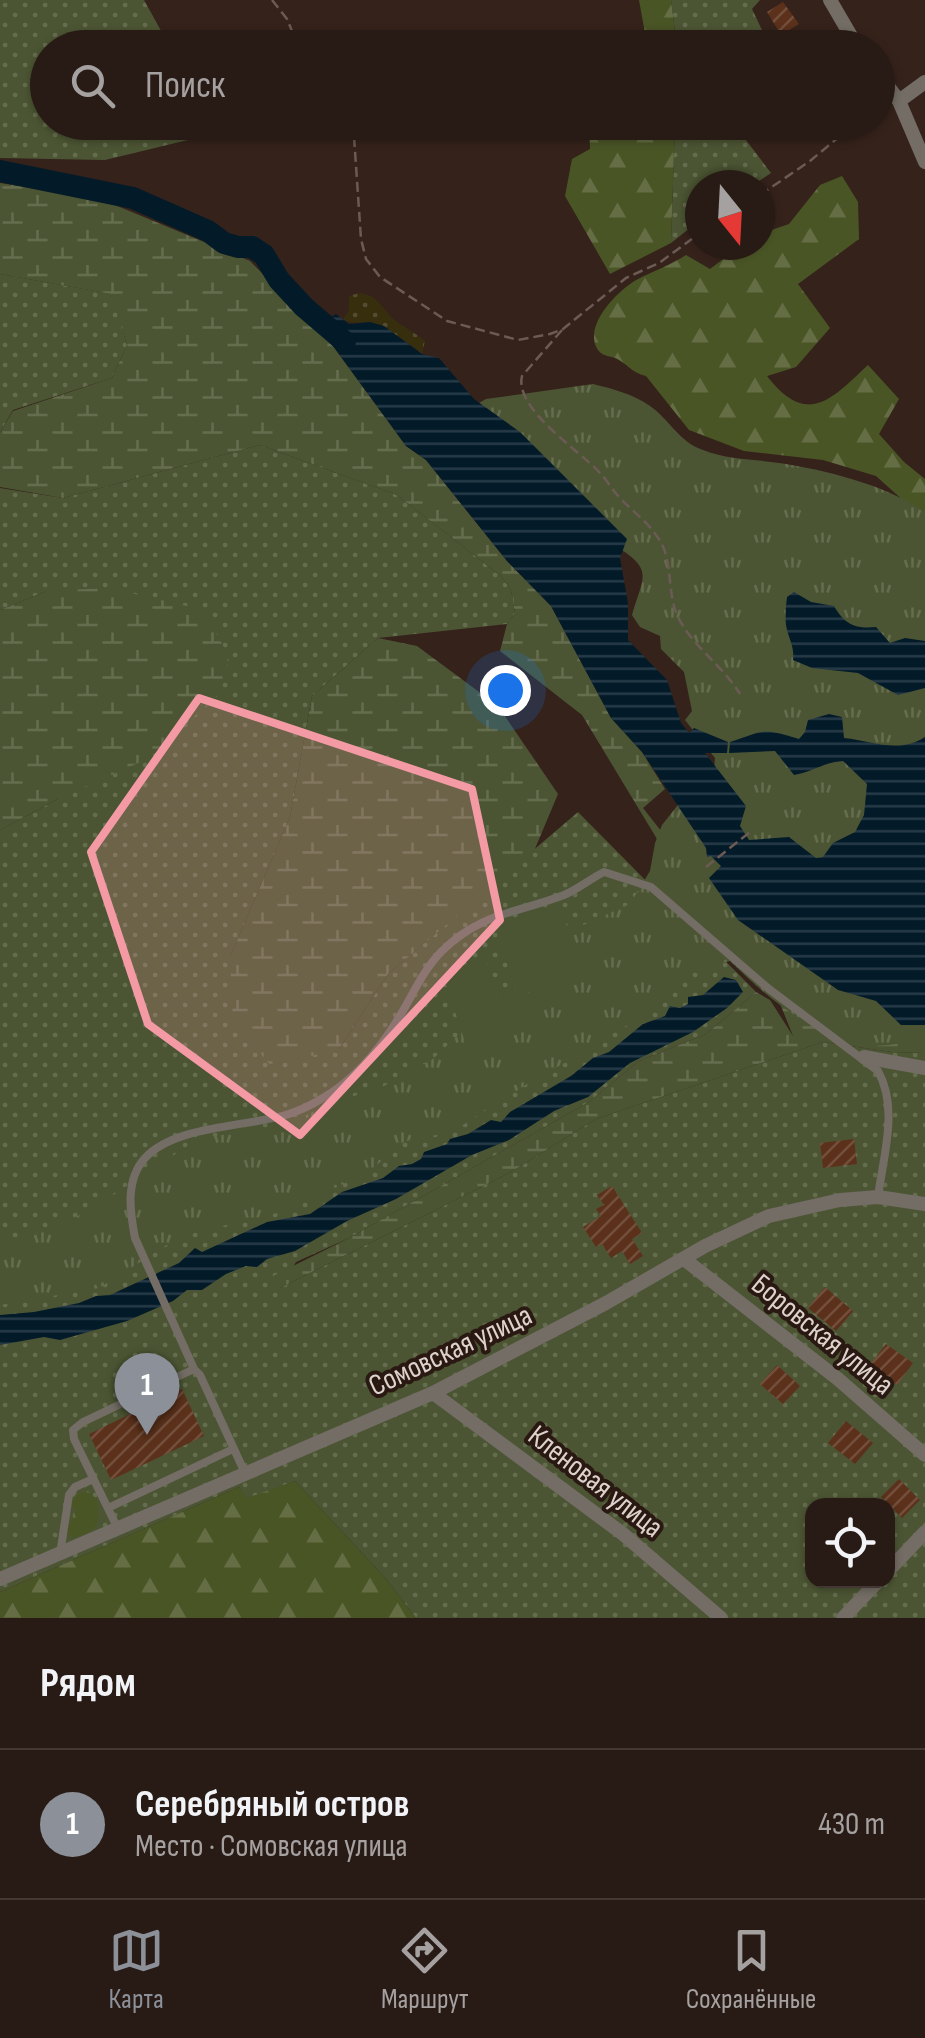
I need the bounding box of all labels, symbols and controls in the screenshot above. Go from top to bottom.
search box [30,30,895,140]
icon: search [65,58,120,113]
text: Поиск [145,63,225,108]
north arrow [685,170,775,260]
your location [480,665,531,716]
street label: Боровская улица [744,1267,901,1403]
street label: Сомовская улица [363,1297,538,1404]
pin: 1 [114,1352,180,1435]
street label: Кленовая улица [521,1418,670,1546]
map controls [805,1498,895,1588]
button: locate [805,1498,895,1588]
text: Рядом [40,1658,136,1709]
text: Серебряный остров [135,1782,409,1827]
text: 1 [66,1805,79,1844]
text: 430 m [818,1805,885,1844]
text: Место · Сомовская улица [135,1827,408,1866]
tab: Карта [109,1923,164,2016]
tab: Маршрут [381,1923,469,2016]
tab: Сохранённые [686,1923,816,2016]

